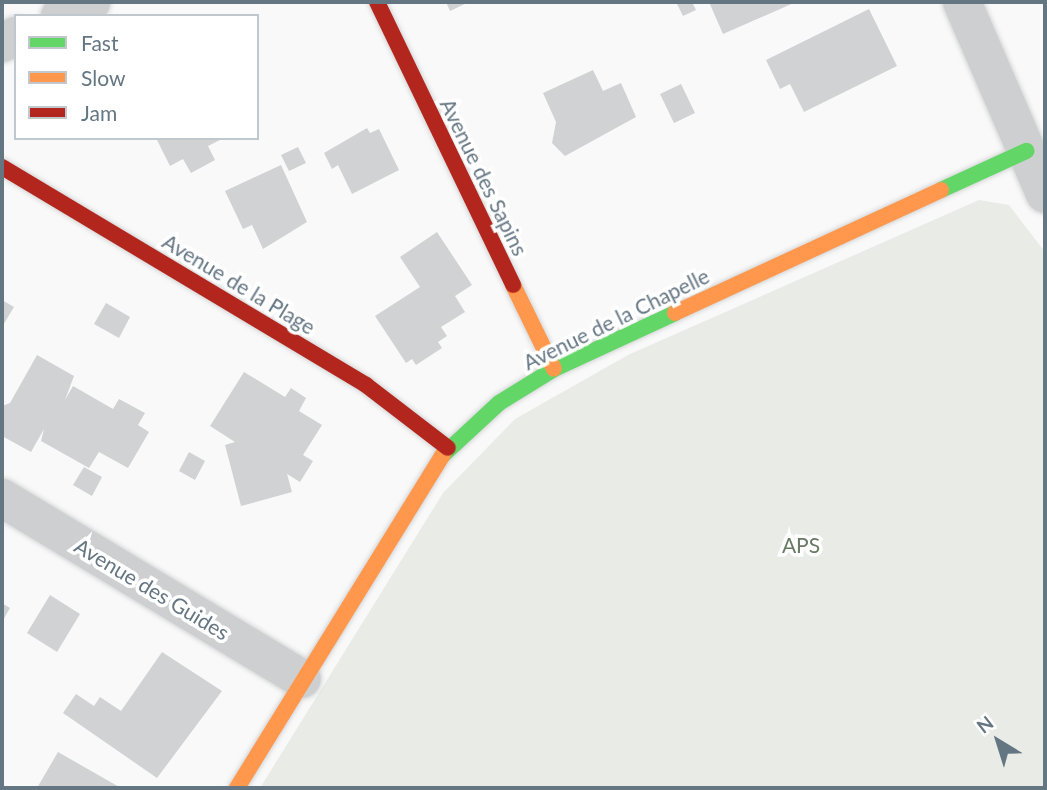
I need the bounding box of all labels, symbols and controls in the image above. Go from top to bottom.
legend [14,14,259,140]
text: Fast [81,30,118,55]
text: Slow [81,65,125,90]
street label: Avenue des Sapins [435,94,533,260]
text: Jam [81,100,117,125]
street label: Avenue de la Plage [158,228,320,340]
street label: Avenue de la Chapelle [519,263,713,375]
park label: APS [782,532,820,558]
street label: Avenue des Guides [70,533,234,645]
north arrow [963,706,1033,776]
text: N [972,710,998,738]

